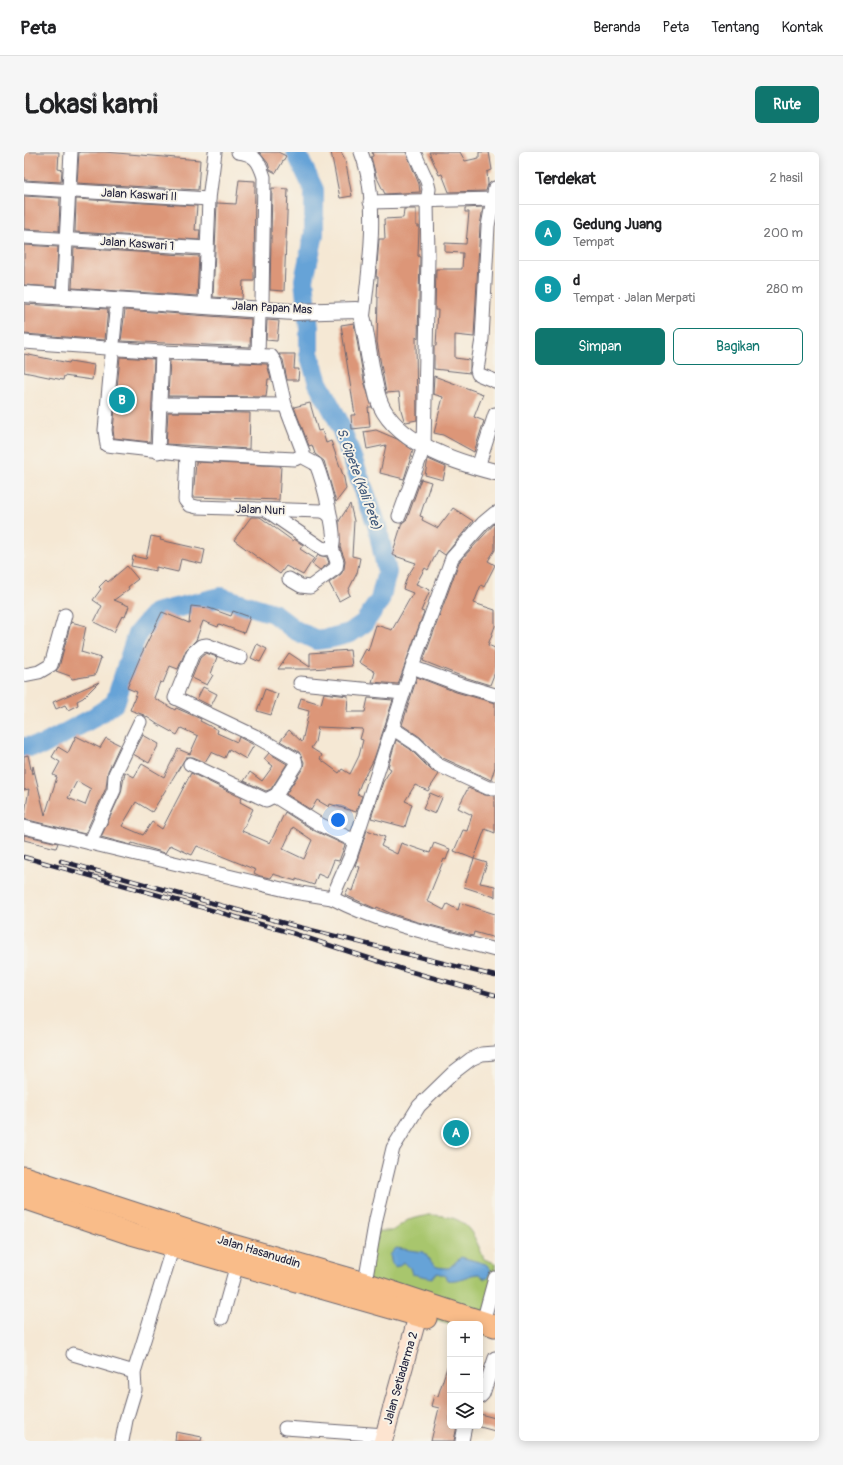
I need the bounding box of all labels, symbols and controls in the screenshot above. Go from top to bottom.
text: Peta [20,16,56,40]
text: Beranda [593,19,641,36]
text: Peta [663,19,689,36]
text: Tentang [711,19,759,36]
text: Kontak [781,19,823,36]
button: Rute [755,86,819,123]
text: Lokasi kami [24,87,158,122]
text: Terdekat [535,168,596,189]
text: 2 hasil [770,170,803,186]
street label: Jalan Kaswari II [100,186,178,204]
text: Gedung Juang [573,215,662,234]
text: A [544,225,552,241]
text: 200 m [764,225,803,241]
street label: Jalan Kaswari 1 [99,234,175,254]
text: Tempat [573,234,614,250]
text: d [573,271,580,290]
text: B [544,281,552,297]
text: 280 m [766,281,803,297]
text: Tempat · Jalan Merpati [573,290,695,306]
street label: Jalan Papan Mas [231,298,313,318]
button: Simpan [535,328,665,365]
button: Bagikan [673,328,803,365]
pin: B [109,385,135,415]
water label: S. Cipete (Kali Pete) [333,426,385,532]
street label: Jalan Nuri [235,502,285,518]
your location [328,810,348,830]
pin: A [443,1118,469,1148]
street label: Jalan Hasanuddin [216,1232,302,1272]
map controls [447,1321,483,1429]
button: + [447,1321,483,1357]
street label: Jalan Setiadarma 2 [381,1330,421,1426]
button: − [447,1357,483,1393]
button: layers [447,1393,483,1429]

